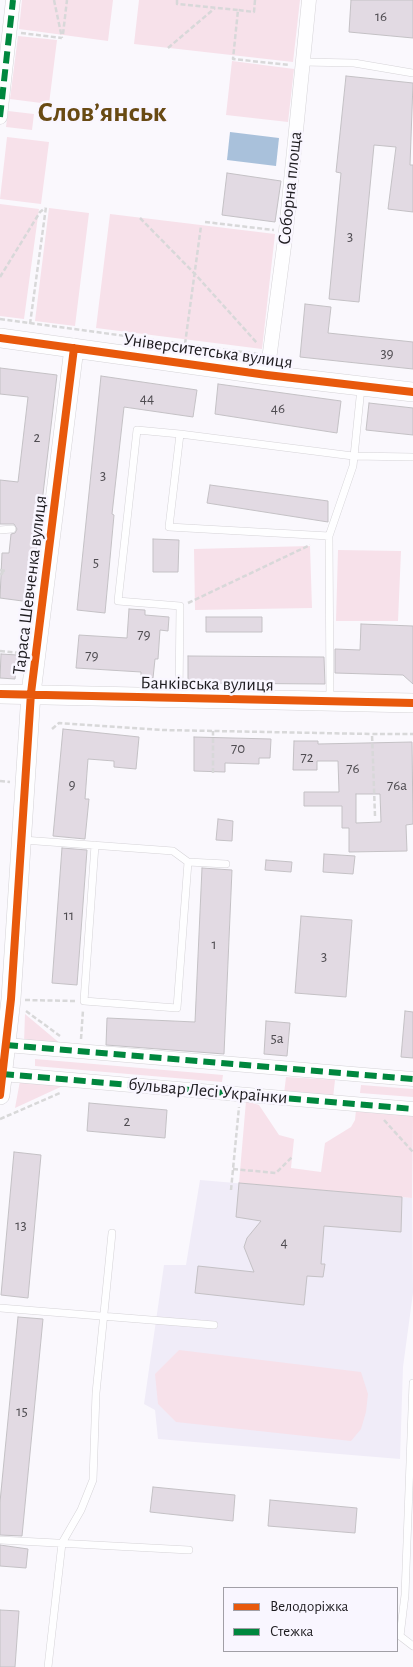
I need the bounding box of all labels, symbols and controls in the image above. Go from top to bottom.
house number: 16 [375,7,387,25]
district label: Слов’янськ [37,96,167,130]
street label: Соборна площа [273,130,307,246]
house number: 3 [347,227,353,245]
street label: Університетська вулиця [122,328,294,374]
house number: 39 [380,344,394,362]
house number: 44 [140,389,154,407]
house number: 46 [271,399,285,417]
house number: 2 [34,428,40,446]
house number: 3 [100,466,106,484]
street label: Тараса Шевченка вулиця [8,494,52,676]
house number: 5 [93,553,99,571]
house number: 79 [137,625,151,643]
house number: 79 [85,646,99,664]
street label: Банківська вулиця [140,672,274,696]
house number: 70 [231,739,245,757]
house number: 72 [300,748,314,766]
house number: 76 [346,759,360,777]
house number: 9 [68,775,76,793]
house number: 76а [387,776,407,794]
house number: 11 [64,906,74,924]
house number: 1 [211,935,217,953]
house number: 3 [321,947,327,965]
house number: 5а [270,1029,284,1047]
street label: бульвар Лесі Українки [128,1073,288,1109]
house number: 2 [124,1112,130,1130]
house number: 13 [15,1216,27,1234]
house number: 4 [280,1233,288,1251]
house number: 15 [16,1402,28,1420]
legend [223,1587,398,1652]
text: Велодоріжка [270,1599,348,1614]
text: Стежка [270,1624,313,1639]

